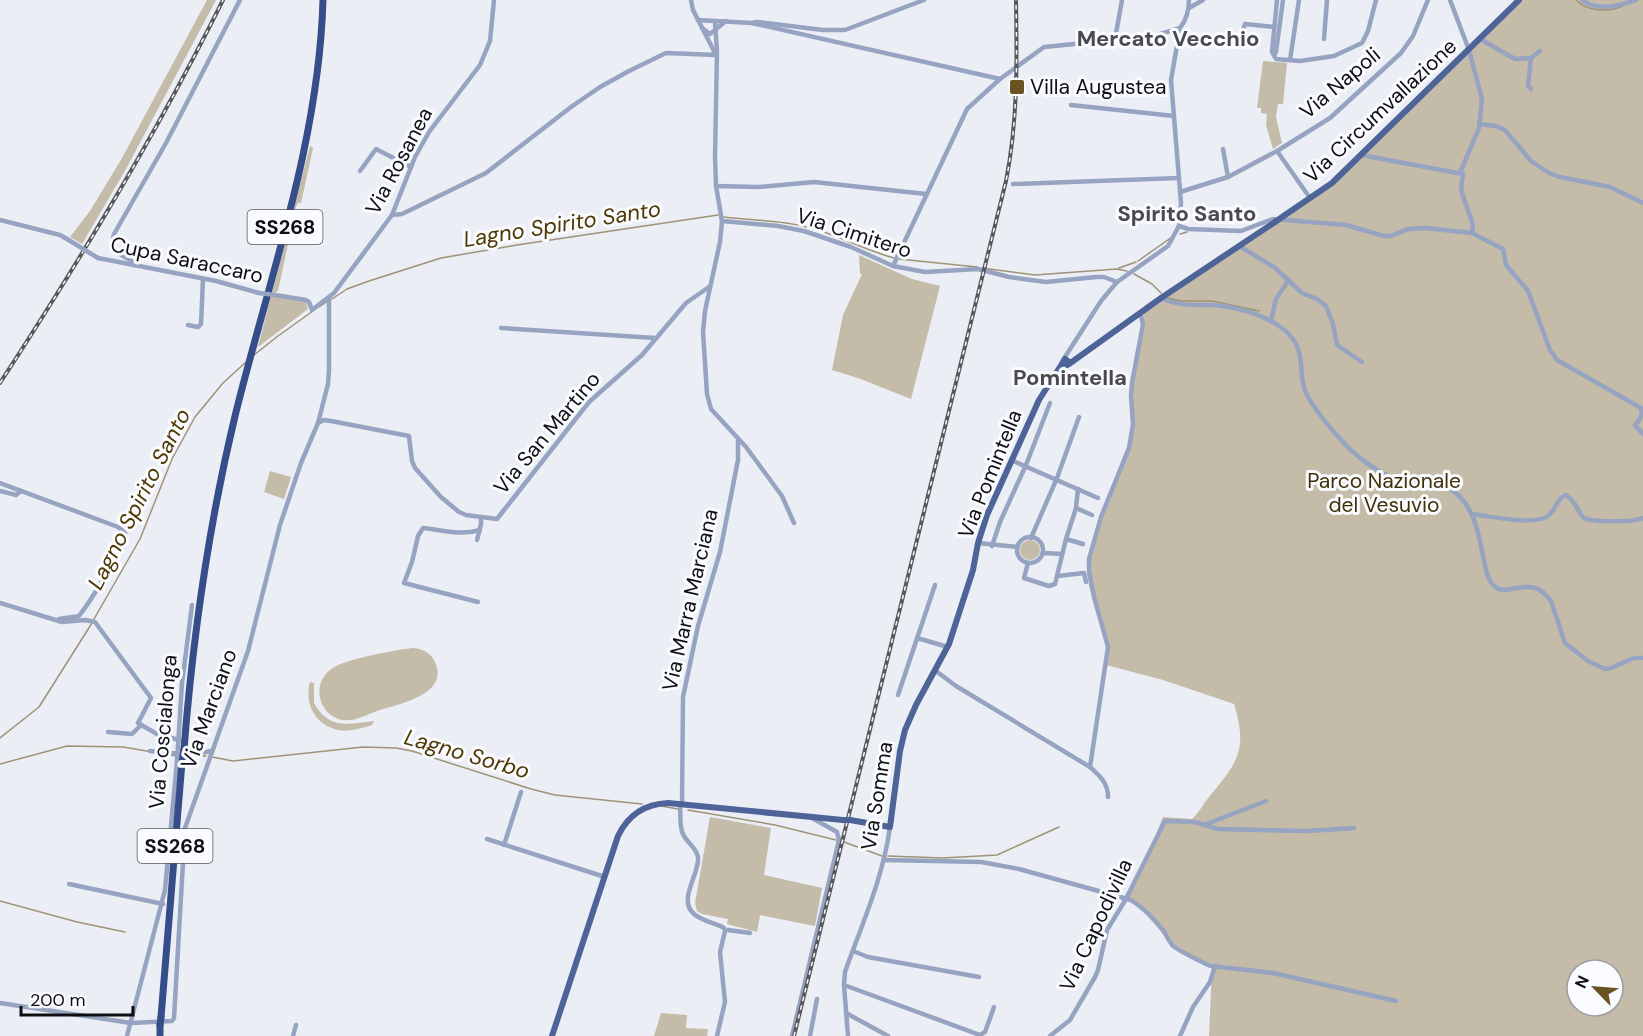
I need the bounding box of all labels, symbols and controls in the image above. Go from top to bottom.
district label: Mercato Vecchio [1077,24,1259,53]
street label: Via Circumvallazione [1297,33,1463,189]
street label: Via Napoli [1294,41,1386,125]
place label: Villa Augustea [1030,73,1166,101]
marker: Villa Augustea [1008,78,1026,96]
street label: Via Rosanea [359,102,439,220]
water label: Lagno Spirito Santo [461,194,663,254]
district label: Spirito Santo [1117,199,1257,228]
street label: Via Cimitero [793,201,915,265]
road number: SS268 [248,210,322,244]
street label: Cupa Saraccaro [108,230,266,290]
district label: Pomintella [1013,363,1127,392]
street label: Via San Martino [487,366,607,500]
water label: Lagno Spirito Santo [81,404,197,594]
street label: Via Pomintella [951,405,1029,543]
park label: Parco Nazionale del Vesuvio [1307,467,1461,519]
street label: Via Marra Marciana [655,506,725,694]
street label: Via Marciano [174,645,244,773]
street label: Via Coscialonga [142,654,184,810]
water label: Lagno Sorbo [401,722,533,786]
street label: Via Somma [855,740,899,852]
road number: SS268 [138,829,213,863]
street label: Via Capodivilla [1053,854,1139,996]
north arrow [1565,958,1625,1018]
text: N [1570,972,1594,992]
scale bar [21,979,134,1017]
text: 200 m [30,988,86,1012]

